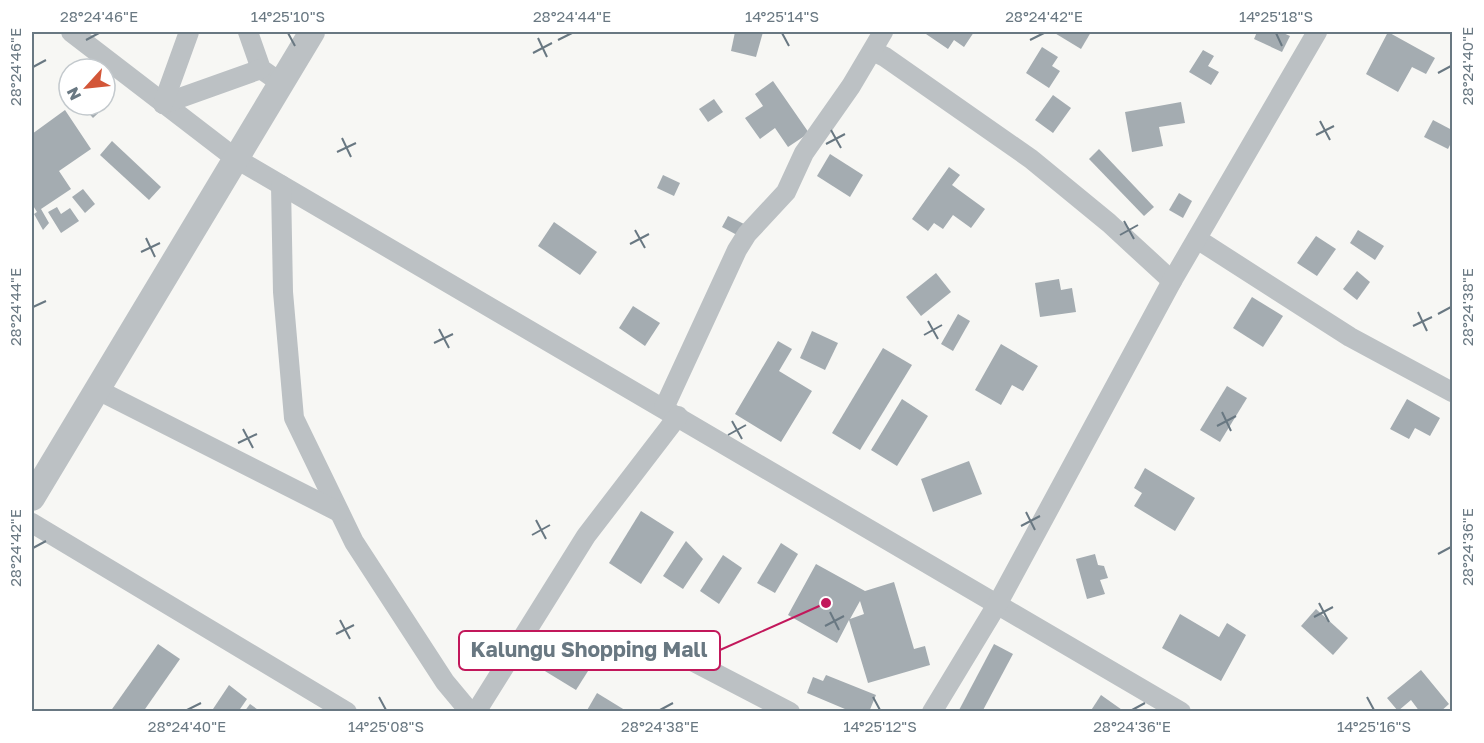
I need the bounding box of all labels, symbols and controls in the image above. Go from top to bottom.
text: 28°24'46"E [60,7,138,25]
text: 14°25'10"S [251,7,325,25]
text: 28°24'44"E [533,7,611,25]
text: 14°25'14"S [745,7,819,25]
text: 28°24'42"E [1005,7,1083,25]
text: 14°25'18"S [1239,7,1313,25]
text: 28°24'40"E [1458,27,1476,105]
text: 28°24'46"E [6,28,24,106]
north arrow [57,57,117,117]
text: N [62,84,85,104]
text: 28°24'44"E [6,268,24,346]
text: 28°24'38"E [1458,268,1476,346]
text: 28°24'36"E [1458,508,1476,586]
text: 28°24'42"E [6,509,24,587]
callout: Kalungu Shopping Mall [459,631,720,670]
text: Kalungu Shopping Mall [471,636,707,662]
text: 28°24'40"E [148,717,226,735]
text: 14°25'08"S [348,717,424,735]
text: 28°24'38"E [621,717,699,735]
text: 14°25'12"S [843,717,917,735]
text: 28°24'36"E [1093,717,1171,735]
text: 14°25'16"S [1337,717,1411,735]

